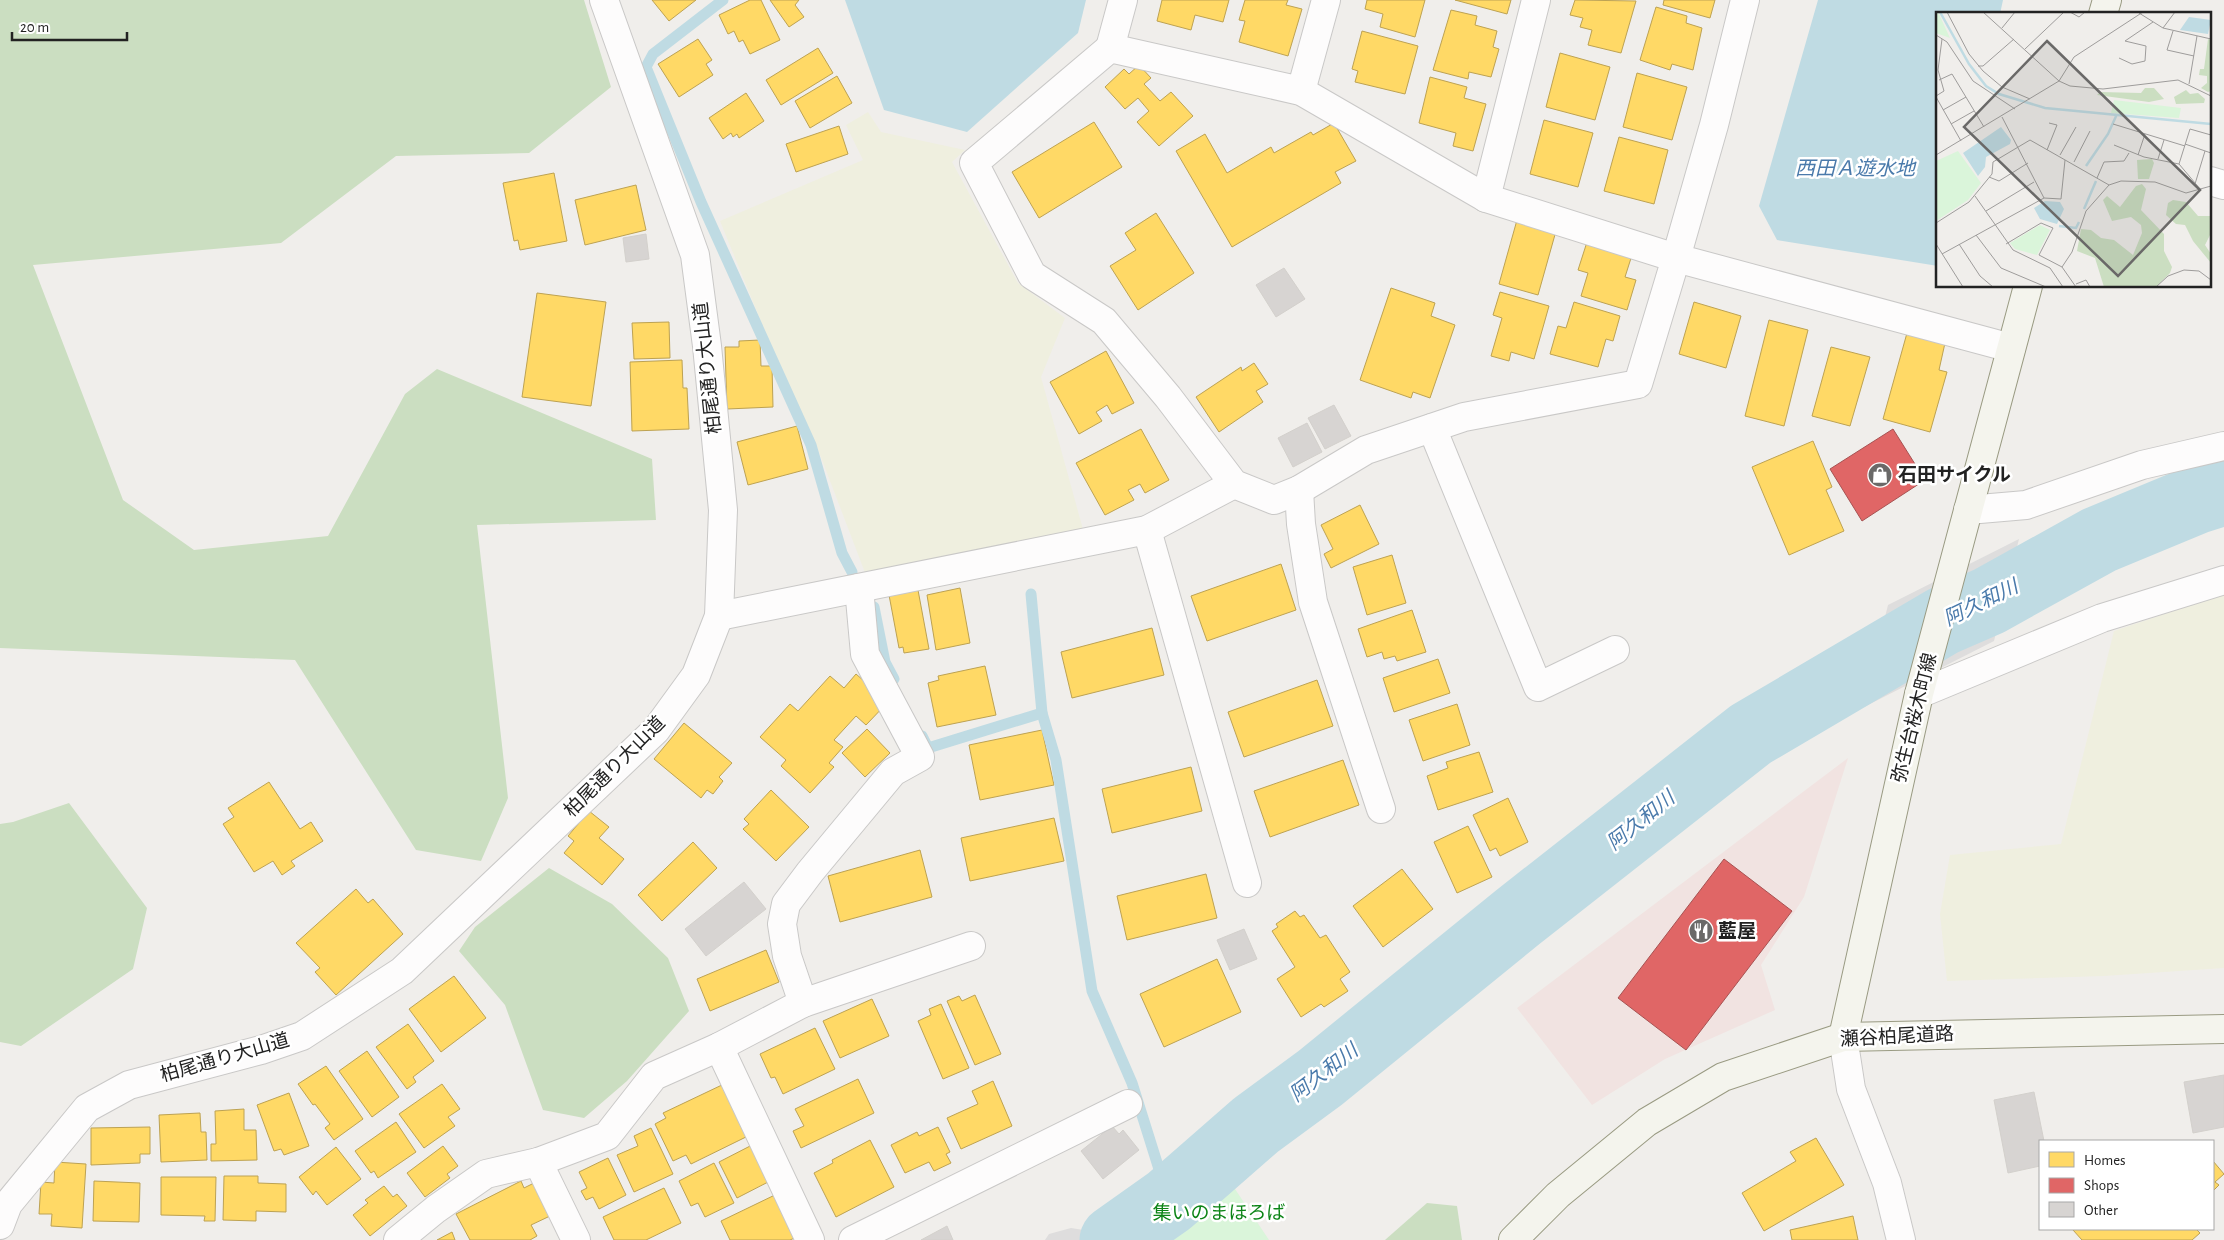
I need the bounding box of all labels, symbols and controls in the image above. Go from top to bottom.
scale bar [12,10,128,42]
inset map [1936,12,2212,288]
text: 20 m [20,20,49,35]
water label: 西田Ａ遊水地 [1795,158,1917,179]
street label: 柏尾通り大山道 [691,301,724,435]
shop icon: 石田サイクル [1867,462,1893,488]
place label: 石田サイクル [1898,465,2011,485]
water label: 阿久和川 [1940,575,2023,630]
street label: 弥生台桜木町線 [1888,651,1940,785]
street label: 柏尾通り大山道 [561,713,669,821]
water label: 阿久和川 [1603,786,1680,854]
restaurant icon: 藍屋 [1688,918,1714,944]
place label: 藍屋 [1718,921,1756,941]
street label: 瀬谷柏尾道路 [1840,1024,1954,1049]
street label: 柏尾通り大山道 [158,1030,292,1085]
water label: 阿久和川 [1286,1038,1363,1106]
legend [2039,1140,2214,1230]
text: Homes [2084,1153,2126,1168]
text: Shops [2084,1178,2119,1193]
park label: 集いのまほろば [1152,1203,1286,1223]
text: Other [2084,1203,2118,1218]

